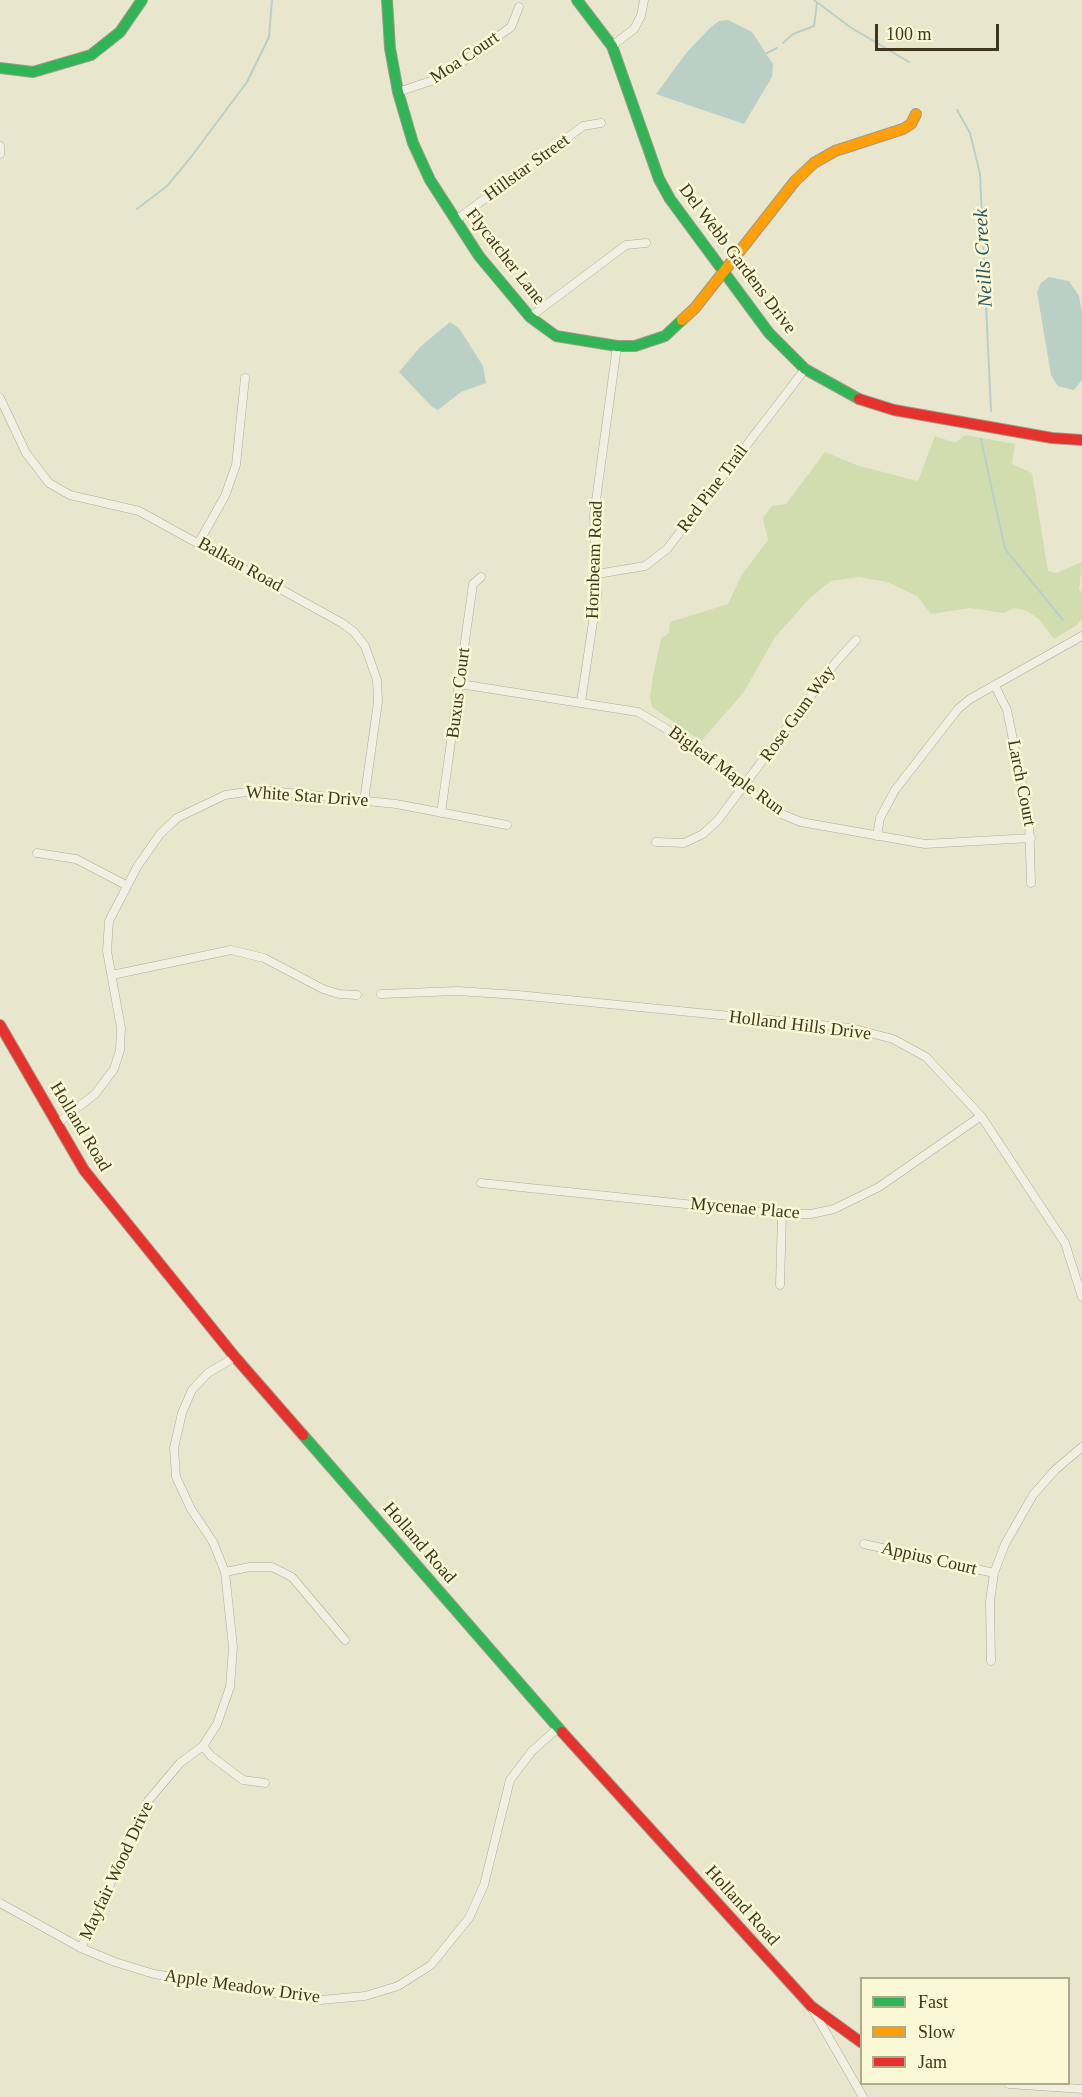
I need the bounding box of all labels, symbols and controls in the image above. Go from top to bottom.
scale bar [878,12,1002,50]
text: 100 m [886,24,932,44]
street label: Moa Court [426,27,504,89]
street label: Hillstar Street [480,130,574,206]
street label: Del Webb Gardens Drive [674,180,800,338]
street label: Flycatcher Lane [461,204,549,310]
water label: Neills Creek [969,208,999,308]
street label: Red Pine Trail [673,441,753,537]
street label: Hornbeam Road [582,500,608,620]
street label: Balkan Road [194,533,286,597]
street label: Buxus Court [443,646,475,740]
street label: Rose Gum Way [756,662,840,766]
street label: Bigleaf Maple Run [664,722,788,820]
street label: Larch Court [1002,738,1040,828]
street label: White Star Drive [245,782,369,812]
street label: Holland Hills Drive [728,1007,872,1045]
street label: Holland Road [45,1078,115,1176]
street label: Mycenae Place [690,1193,800,1225]
street label: Holland Road [378,1498,460,1588]
street label: Appius Court [879,1538,979,1580]
street label: Mayfair Wood Drive [75,1798,159,1944]
street label: Holland Road [700,1861,784,1951]
street label: Apple Meadow Drive [163,1965,321,2009]
legend [860,1977,1070,2085]
text: Fast [918,1992,948,2012]
text: Slow [918,2022,955,2042]
text: Jam [918,2052,947,2072]

